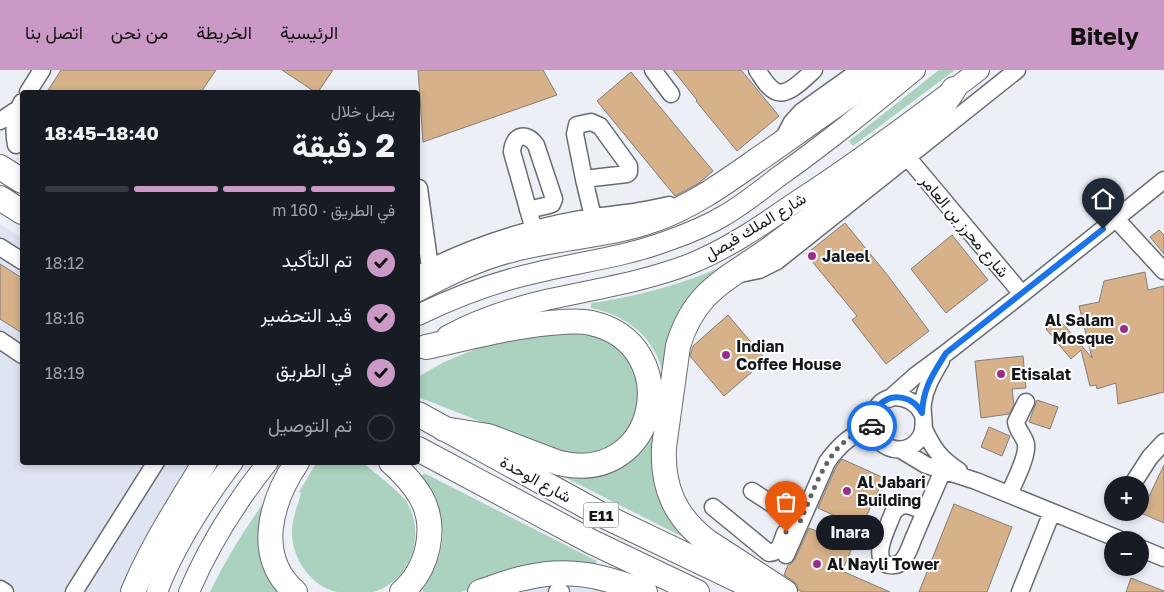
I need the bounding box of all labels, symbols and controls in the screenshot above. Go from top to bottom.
text: اتصل بنا [25,21,83,43]
text: من نحن [111,21,168,43]
text: الخريطة [196,21,252,43]
text: الرئيسية [280,21,338,43]
text: Bitely [1070,21,1139,50]
text: يصل خلال [331,101,395,121]
text: 18:40–18:45 [45,121,159,144]
text: 2 دقيقة [292,126,395,164]
street label: شارع محرز بن العامر [914,170,1014,283]
pin [1082,178,1124,229]
icon: home [1089,185,1117,213]
street label: شارع الملك فيصل [701,188,810,266]
text: في الطريق · 160 m [272,200,395,220]
place label: Jaleel [822,246,871,266]
text: تم التأكيد [282,248,352,271]
icon: check [367,249,395,277]
marker: Jaleel [806,250,818,262]
text: 18:12 [45,253,84,273]
text: قيد التحضير [261,303,352,326]
icon: check [367,304,395,332]
text: 18:16 [45,308,85,328]
place label: Al Salam Mosque [1045,310,1114,348]
marker: Al Salam Mosque [1118,323,1130,335]
place label: Indian Coffee House [736,336,841,374]
marker: Indian Coffee House [720,349,732,361]
text: في الطريق [276,358,352,381]
icon: check [367,359,395,387]
text: 18:19 [45,363,85,383]
place label: Etisalat [1011,364,1071,384]
marker: Etisalat [995,368,1007,380]
courier [847,401,897,451]
icon: car [858,412,886,440]
text: تم التوصيل [268,413,352,436]
street label: شارع الوحدة [496,451,575,508]
place label: Al Jabari Building [857,472,926,510]
map controls [1104,476,1149,576]
button: + [1104,476,1149,521]
pin [765,481,807,532]
marker: Al Jabari Building [841,485,853,497]
icon: bag [772,488,800,516]
road number: E11 [584,502,618,528]
callout: Inara [816,514,884,550]
text: Inara [830,522,870,542]
button: − [1104,531,1149,576]
place label: Al Nayli Tower [827,554,940,574]
marker: Al Nayli Tower [811,558,823,570]

